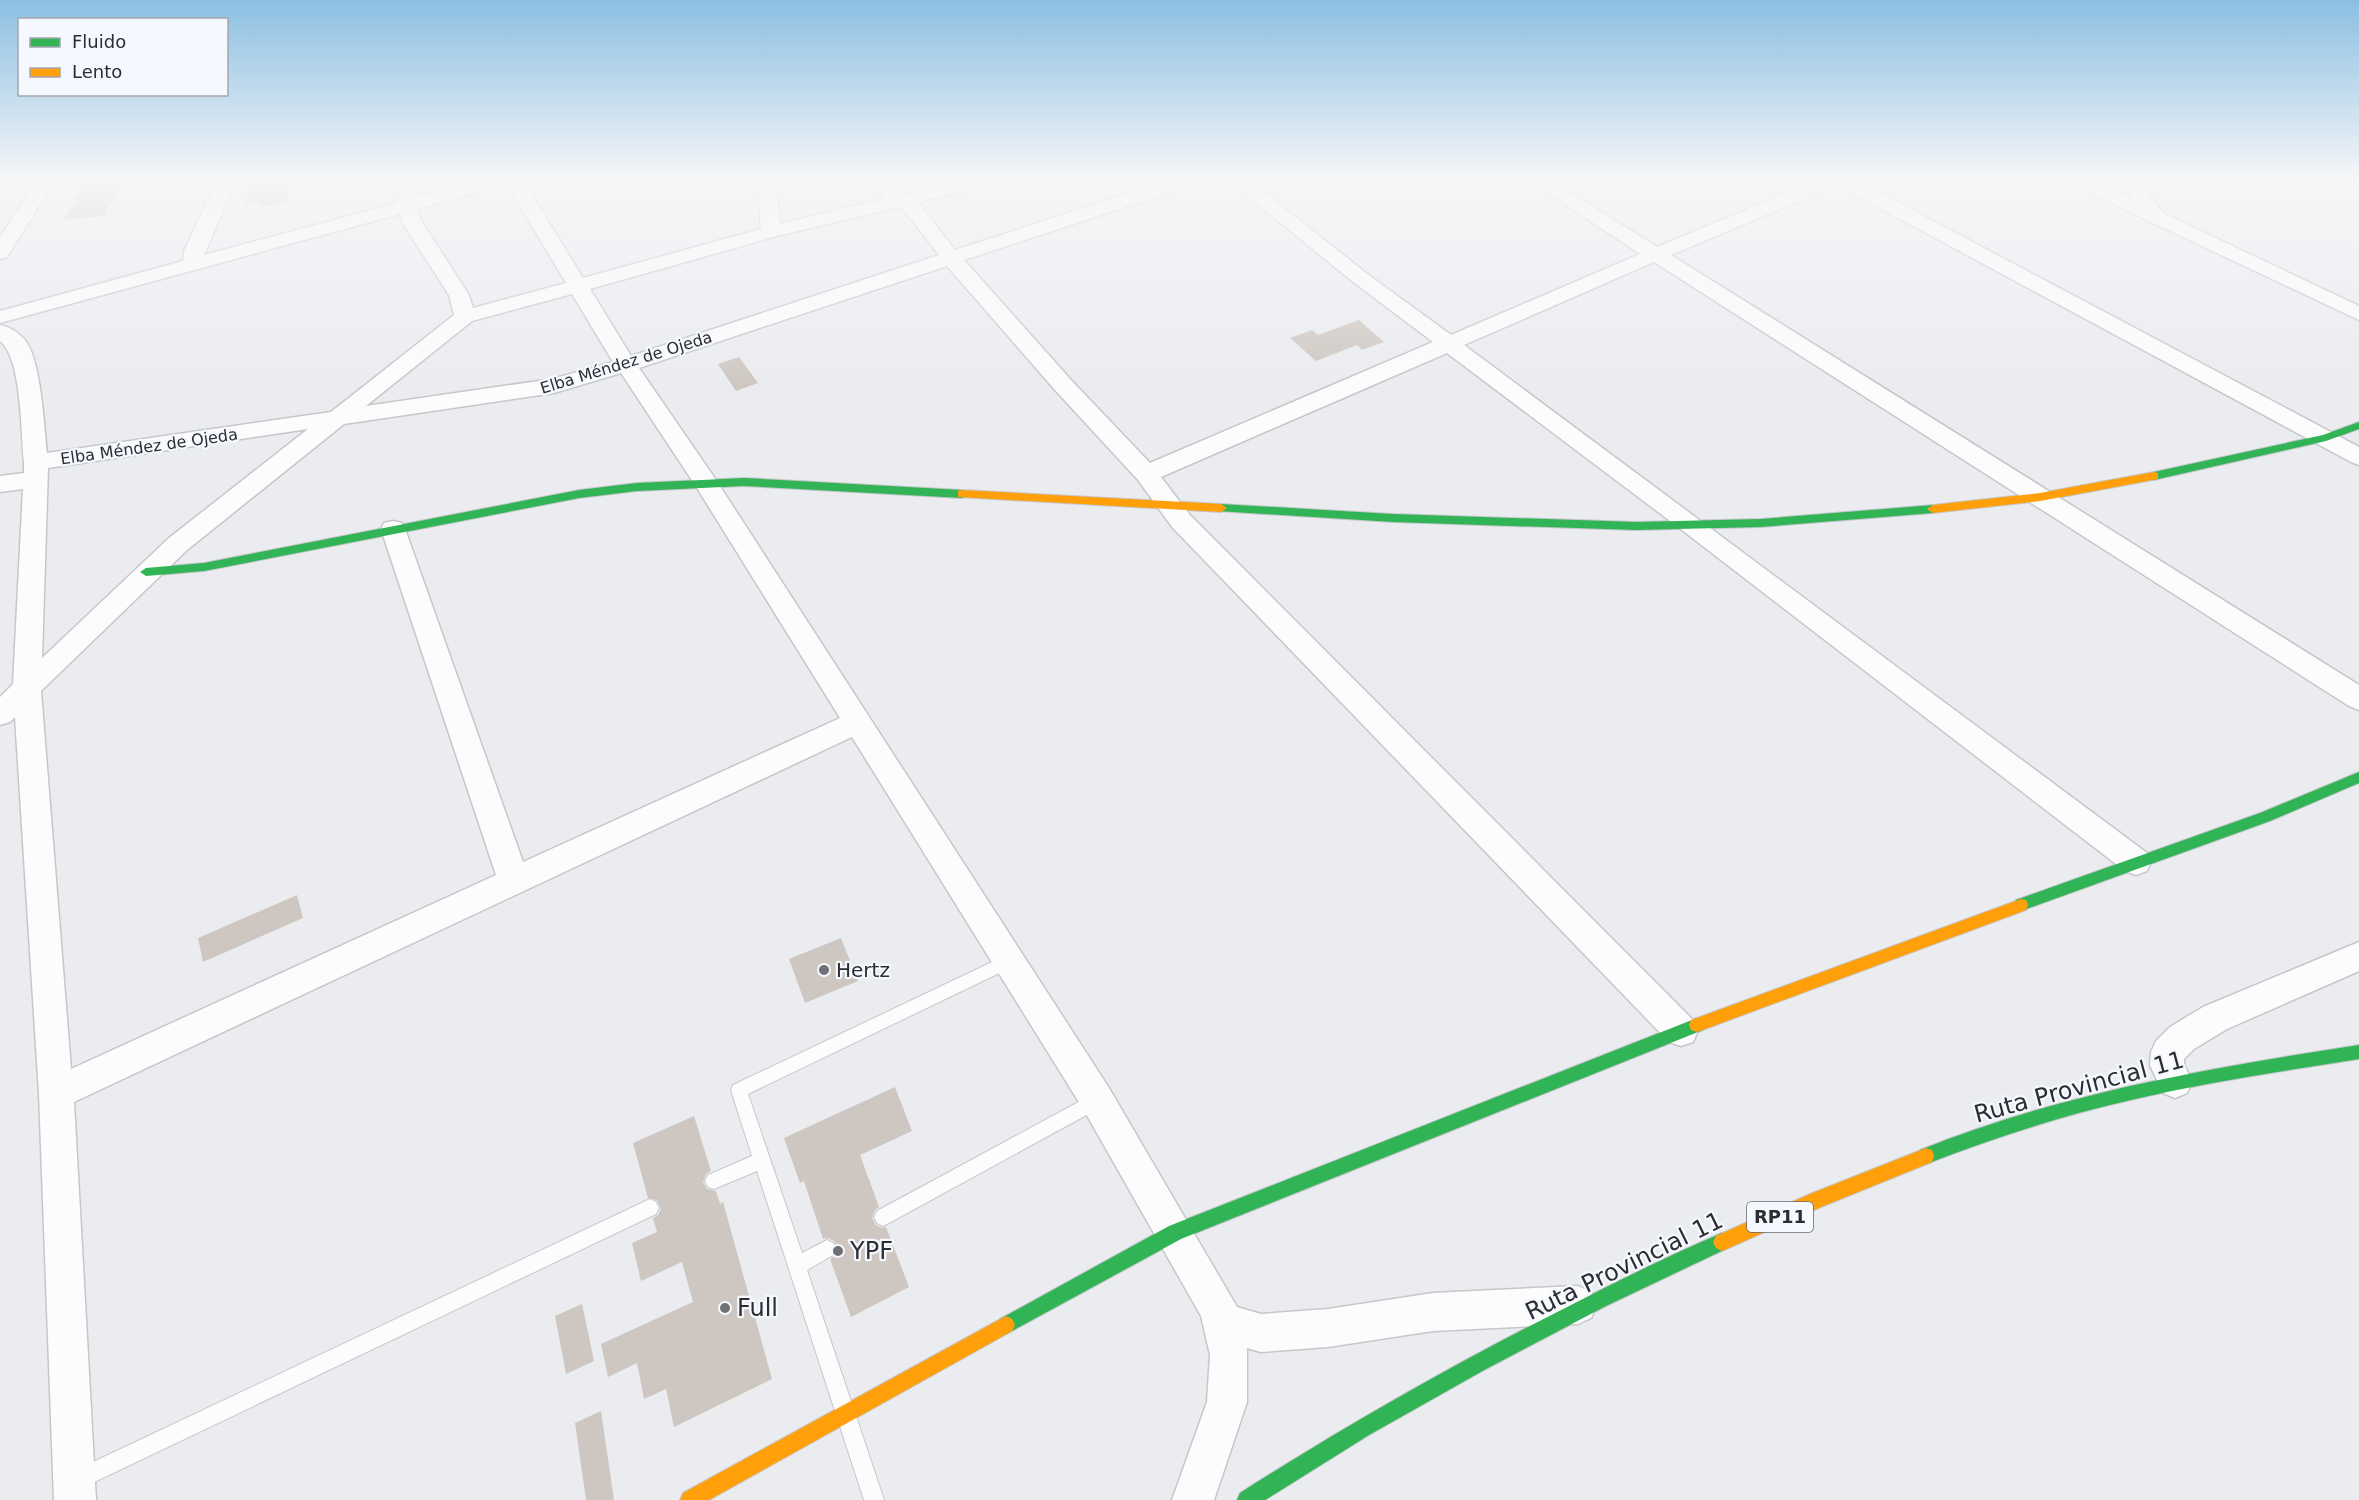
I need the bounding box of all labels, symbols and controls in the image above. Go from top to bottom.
legend [18,18,228,96]
text: Fluido [72,31,126,52]
text: Lento [72,61,122,82]
street label: Elba Méndez de Ojeda [538,327,714,398]
street label: Elba Méndez de Ojeda [59,425,239,468]
place label: Hertz [836,958,890,982]
marker: Hertz [817,963,831,977]
street label: Ruta Provincial 11 [1971,1046,2187,1128]
road number: RP11 [1747,1202,1813,1232]
street label: Ruta Provincial 11 [1521,1206,1727,1326]
place label: YPF [849,1237,893,1265]
marker: YPF [831,1244,845,1258]
place label: Full [737,1294,778,1322]
marker: Full [718,1301,732,1315]

